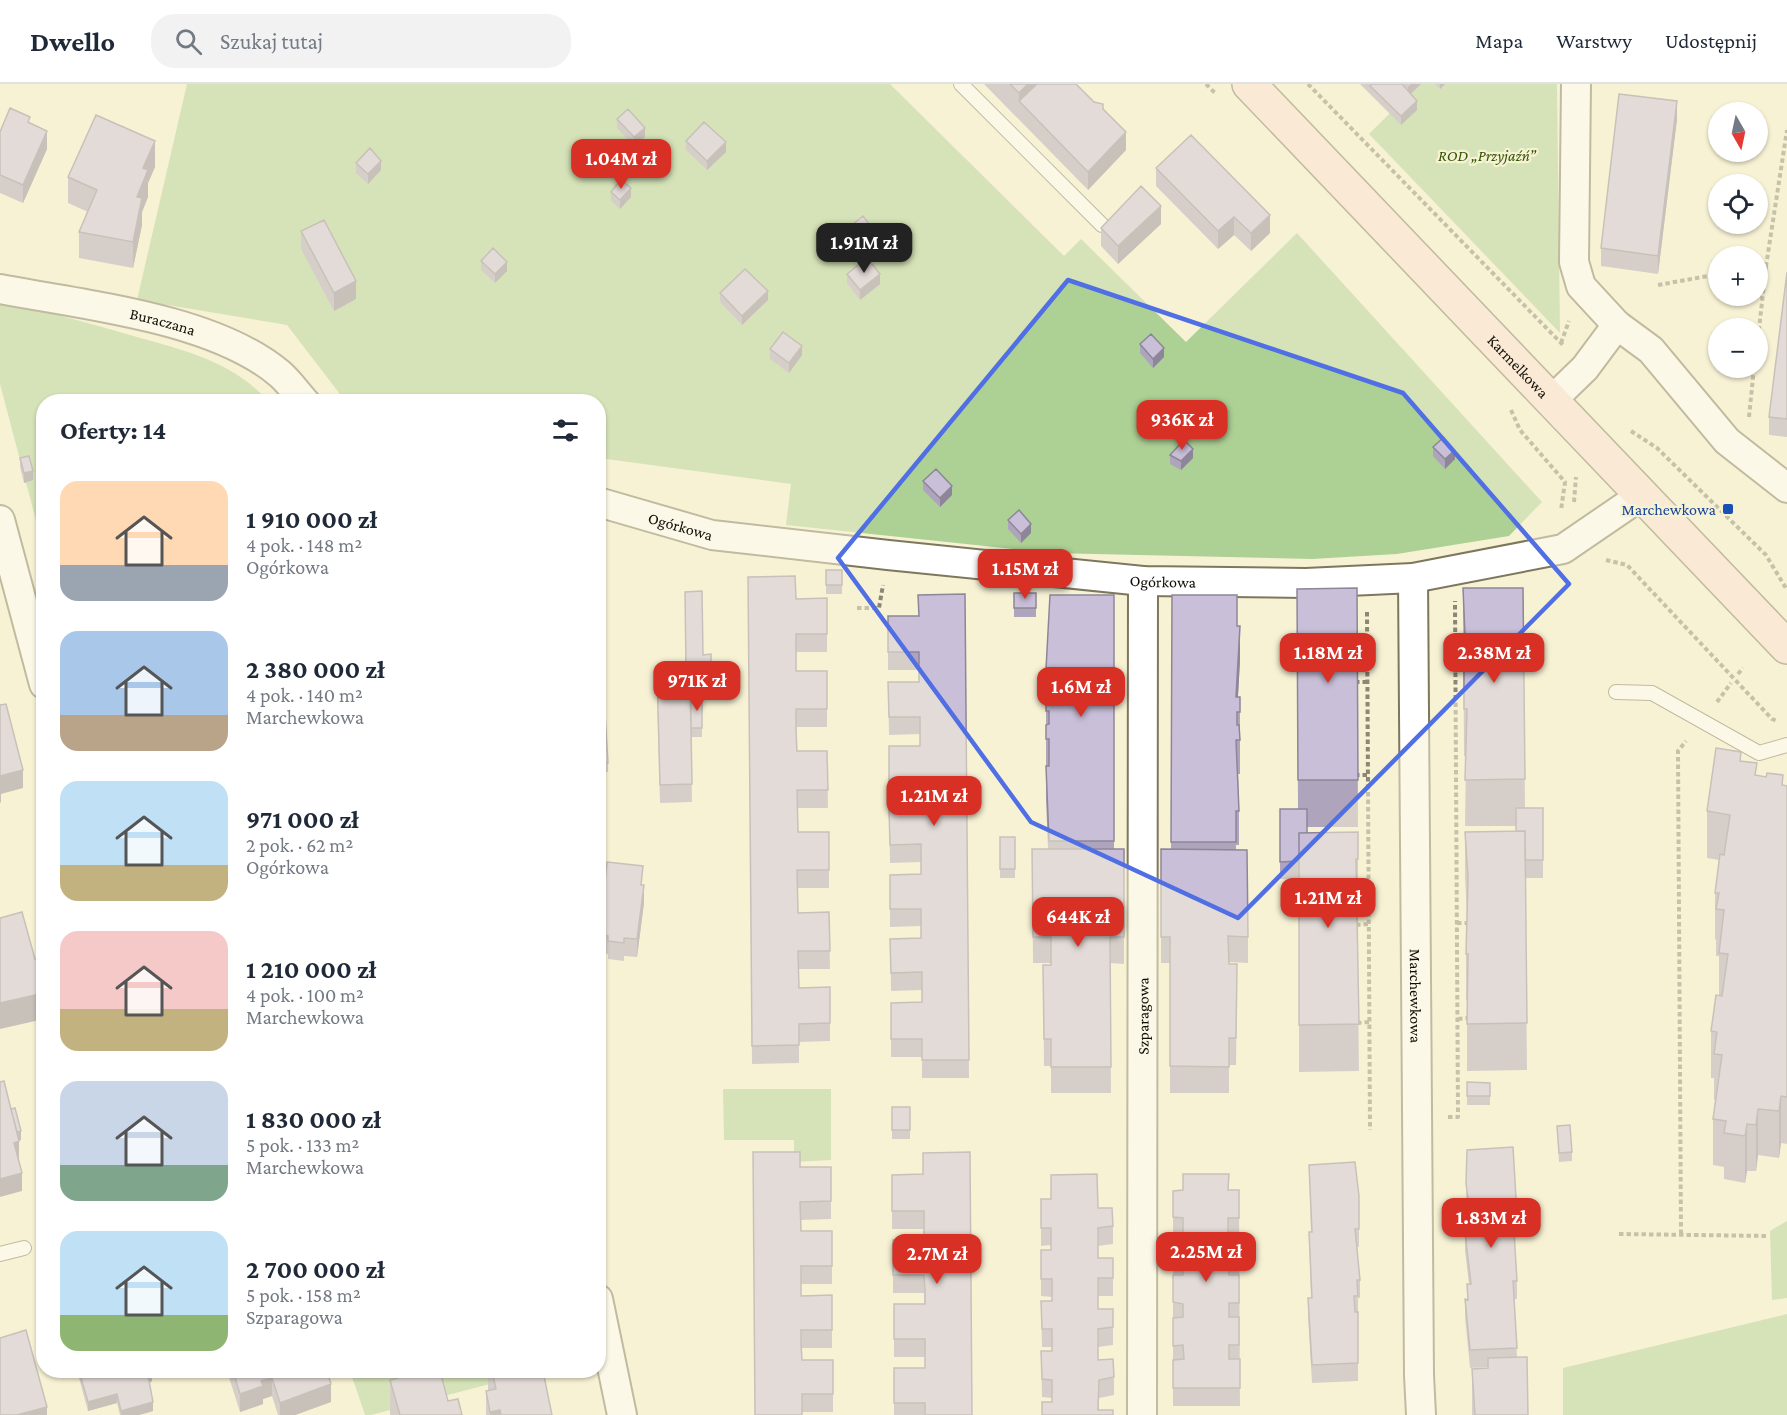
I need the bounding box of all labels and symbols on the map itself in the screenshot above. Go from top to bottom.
north arrow [1708,102,1768,162]
pin: 1.04M zł [559,139,683,190]
park label: ROD „Przyjaźń” [1438,147,1537,165]
pin: 1.91M zł [802,223,926,274]
street label: Buraczana [128,305,198,339]
street label: Karmelkowa [1484,331,1553,402]
pin: 936K zł [1127,400,1237,451]
place label: Marchewkowa [1622,501,1717,518]
marker: Marchewkowa [1721,502,1735,516]
street label: Ogórkowa [646,509,715,544]
pin: 1.15M zł [963,549,1087,600]
street label: Ogórkowa [1129,572,1197,591]
pin: 1.18M zł [1266,633,1390,684]
pin: 2.38M zł [1432,633,1556,684]
pin: 971K zł [642,661,752,712]
pin: 1.6M zł [1026,667,1136,718]
pin: 1.21M zł [872,776,996,827]
pin: 1.21M zł [1266,878,1390,929]
pin: 644K zł [1023,897,1133,948]
street label: Marchewkowa [1407,949,1425,1044]
street label: Szparagowa [1134,977,1152,1055]
pin: 1.83M zł [1429,1198,1553,1249]
pin: 2.25M zł [1144,1232,1268,1283]
pin: 2.7M zł [882,1234,992,1285]

